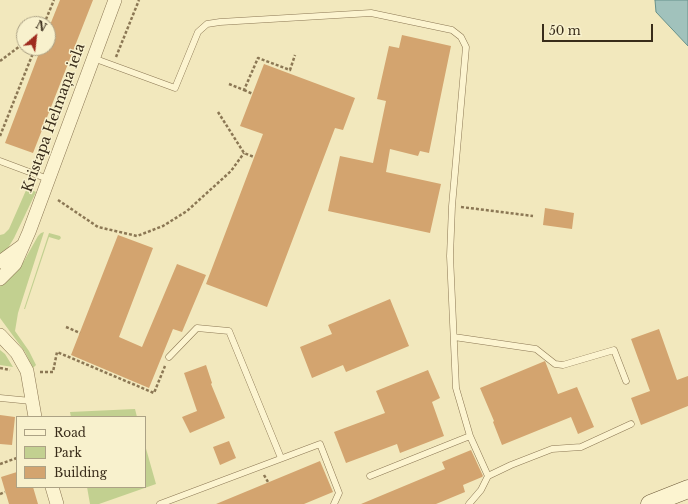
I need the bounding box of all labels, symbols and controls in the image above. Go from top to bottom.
north arrow [16,16,56,56]
scale bar [544,16,655,42]
text: N [33,18,49,35]
text: 50 m [549,23,581,38]
street label: Kristapa Helmaņa iela [19,41,89,195]
legend [16,416,146,488]
text: Road [54,425,86,440]
text: Park [54,445,82,460]
text: Building [54,465,107,480]

